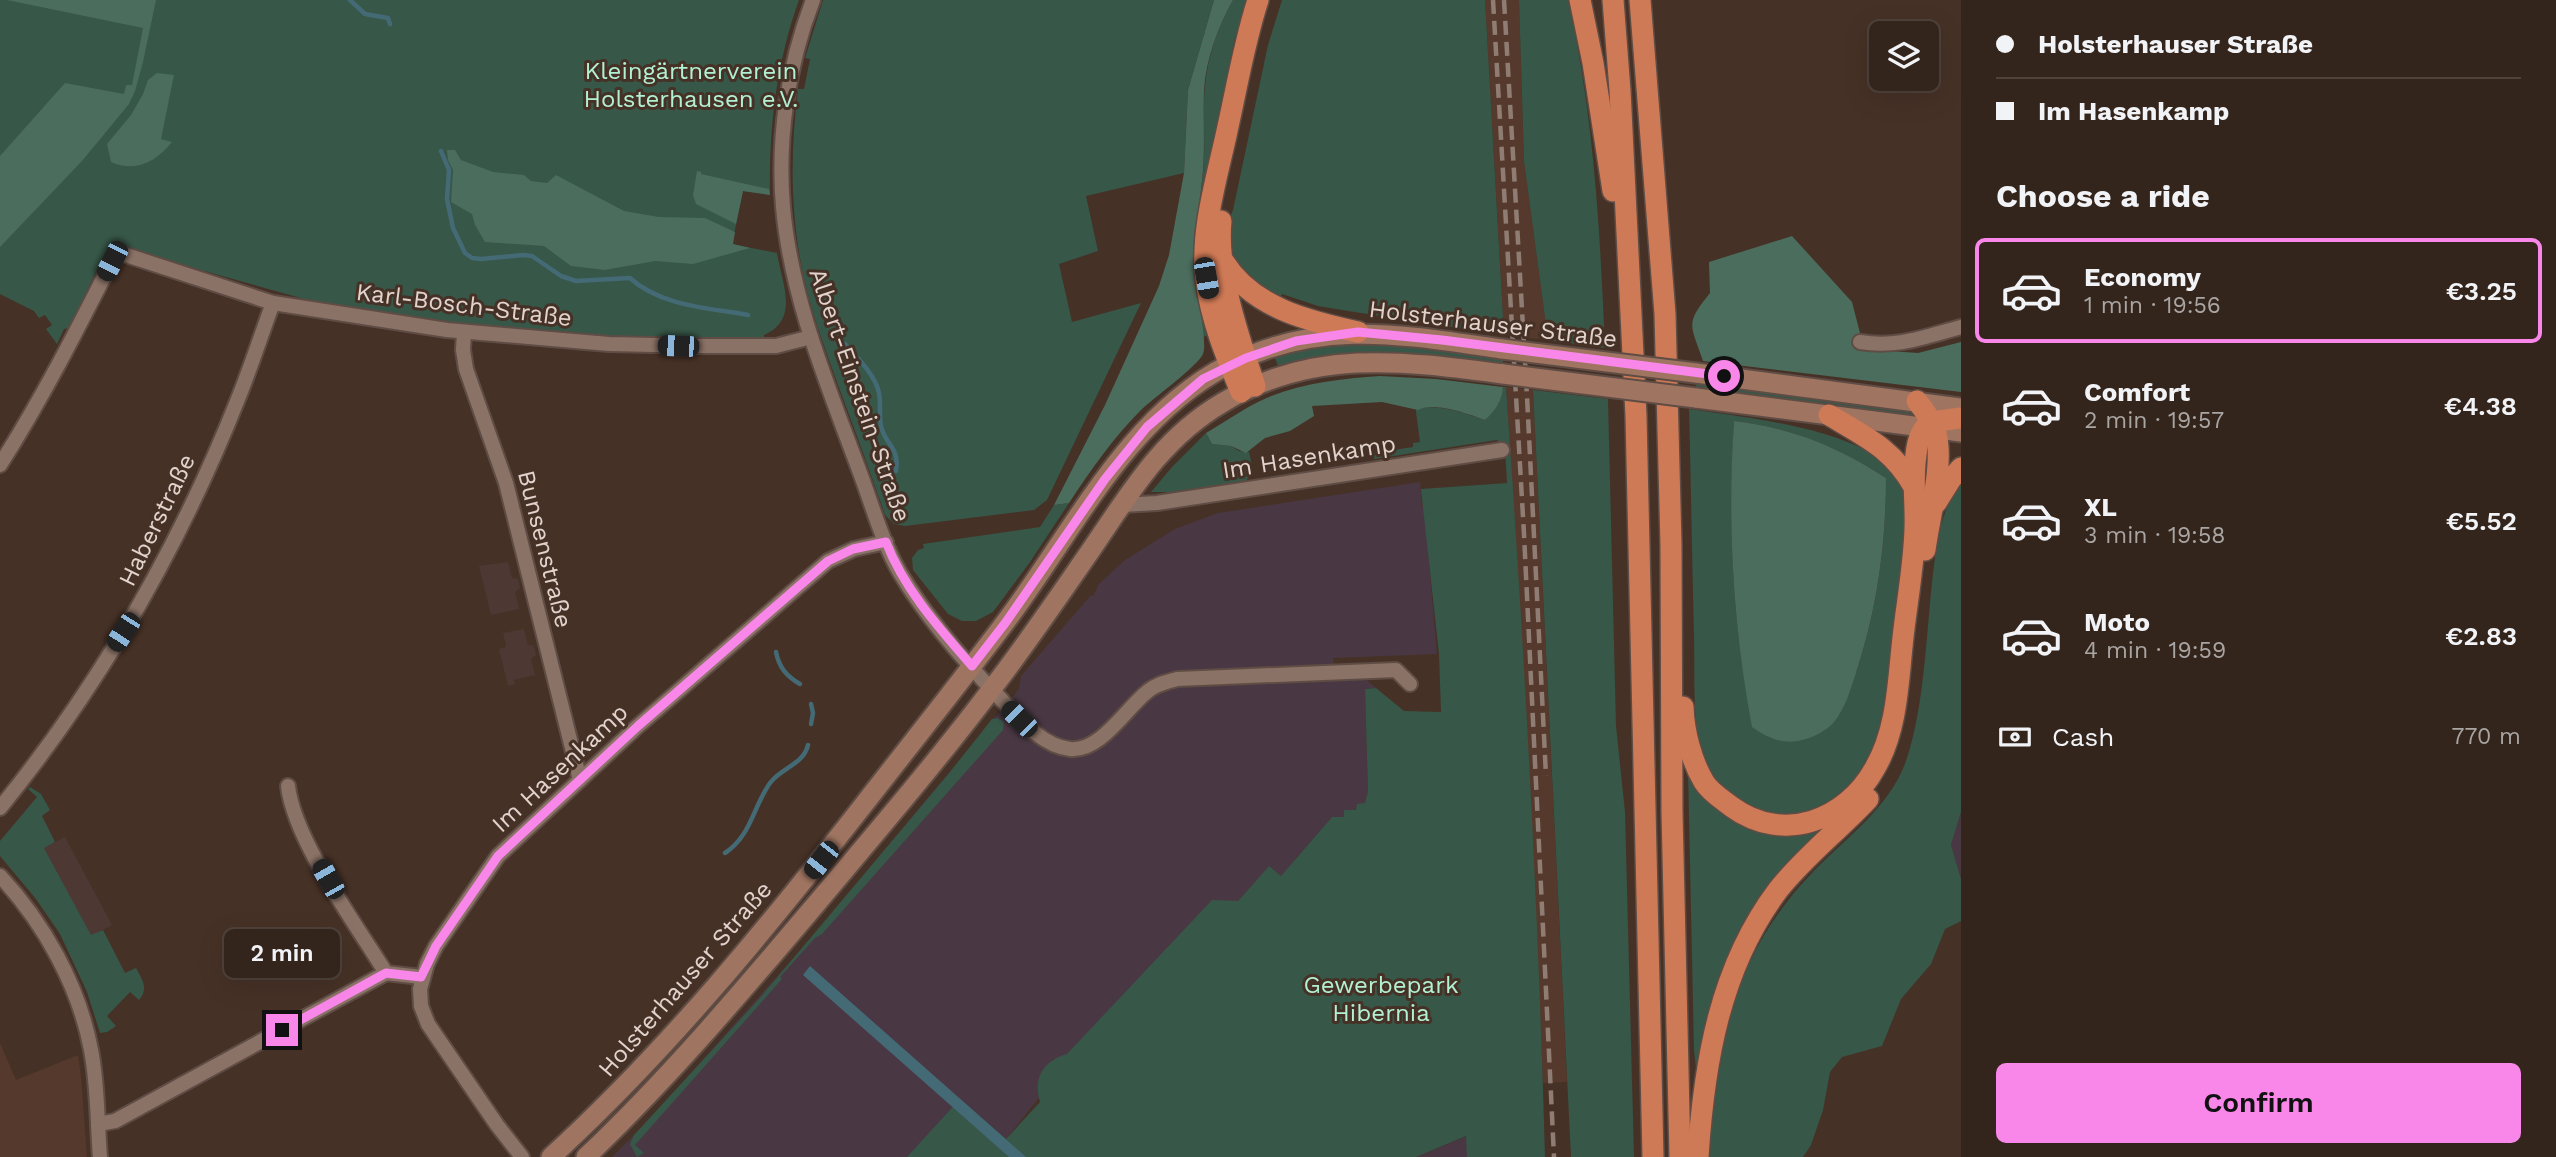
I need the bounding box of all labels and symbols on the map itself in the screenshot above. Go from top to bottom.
park label: Kleingärtnerverein Holsterhausen e.V. [584,57,798,113]
car [94,238,131,284]
car [1193,255,1220,301]
street label: Albert-Einstein-Straße [803,265,917,525]
street label: Karl-Bosch-Straße [355,278,573,332]
street label: Holsterhauser Straße [1367,295,1619,353]
car [657,335,700,357]
route start [1708,360,1740,392]
street label: Im Hasenkamp [1220,429,1398,485]
street label: Haberstraße [113,449,201,591]
street label: Bunsenstraße [512,467,578,631]
car [103,609,144,655]
car [997,697,1042,741]
street label: Im Hasenkamp [486,698,634,838]
car [800,837,843,883]
car [309,856,348,902]
street label: Holsterhauser Straße [592,876,778,1082]
callout: 2 min [224,928,340,978]
park label: Gewerbepark Hibernia [1303,971,1459,1027]
route end [266,1014,298,1046]

